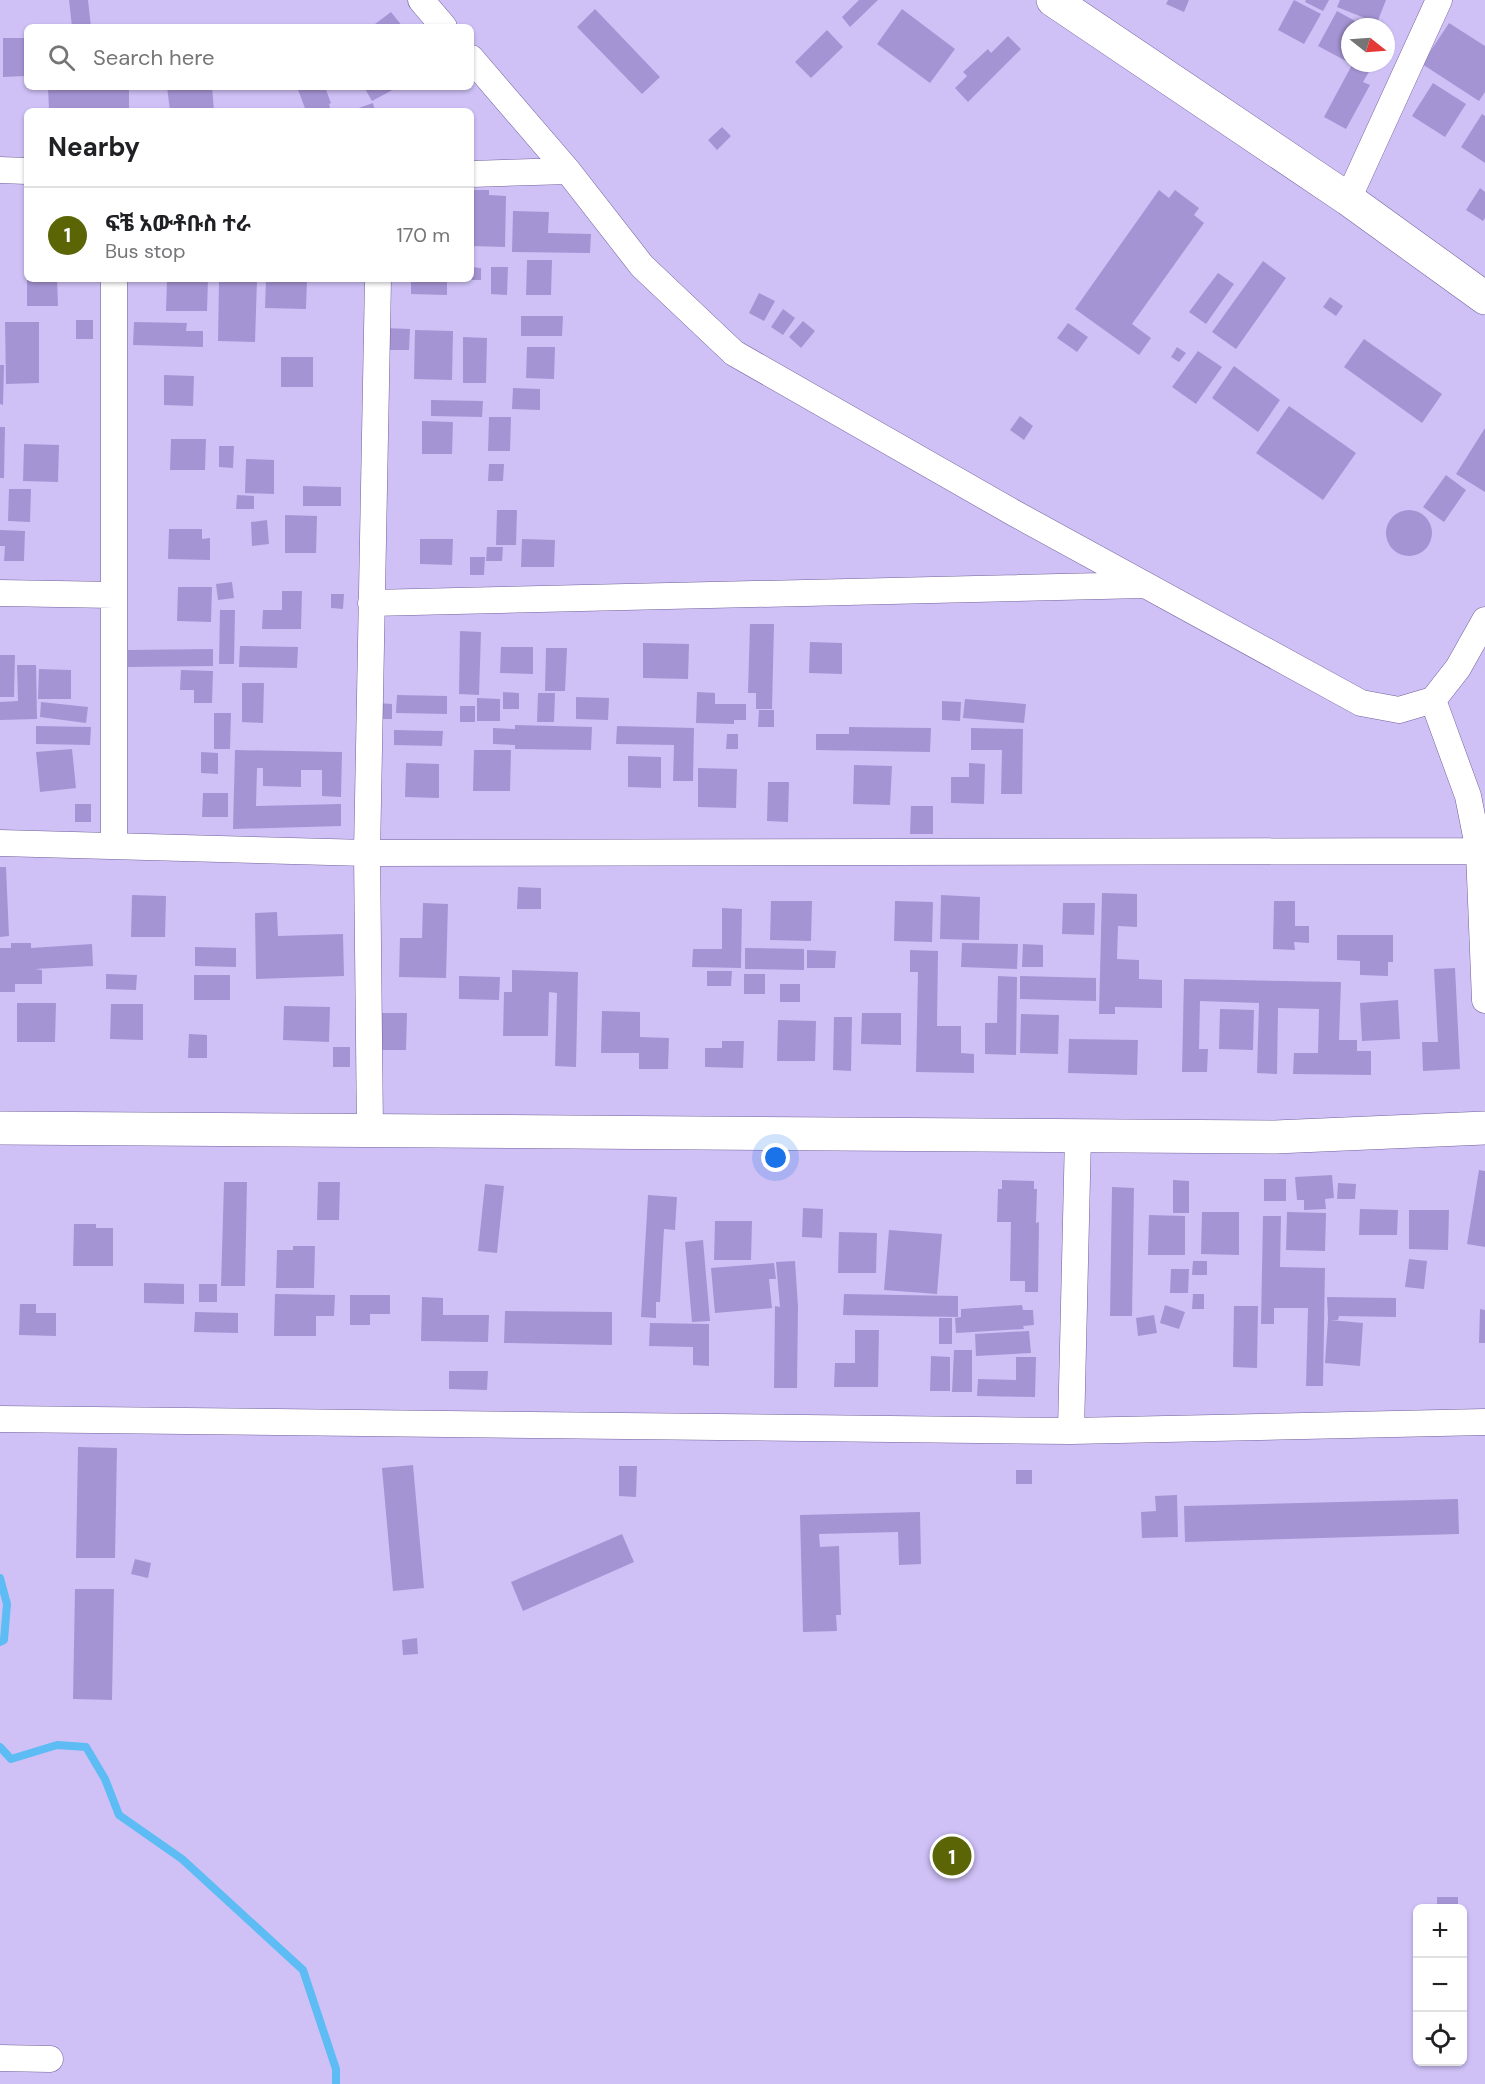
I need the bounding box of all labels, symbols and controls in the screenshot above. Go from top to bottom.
north arrow [1341,18,1395,72]
search box [24,24,474,90]
icon: search [45,41,78,74]
text: Search here [93,43,214,72]
text: Nearby [48,130,140,164]
text: ፍቼ አውቶቡስ ተራ [105,209,251,238]
text: 1 [64,222,71,248]
text: 170 m [397,222,450,248]
text: Bus stop [105,238,185,264]
your location [761,1143,790,1172]
pin: 1 [932,1834,972,1878]
map controls [1413,1904,1467,2066]
button: + [1413,1904,1467,1958]
button: − [1413,1958,1467,2012]
button: locate [1413,2012,1467,2066]

